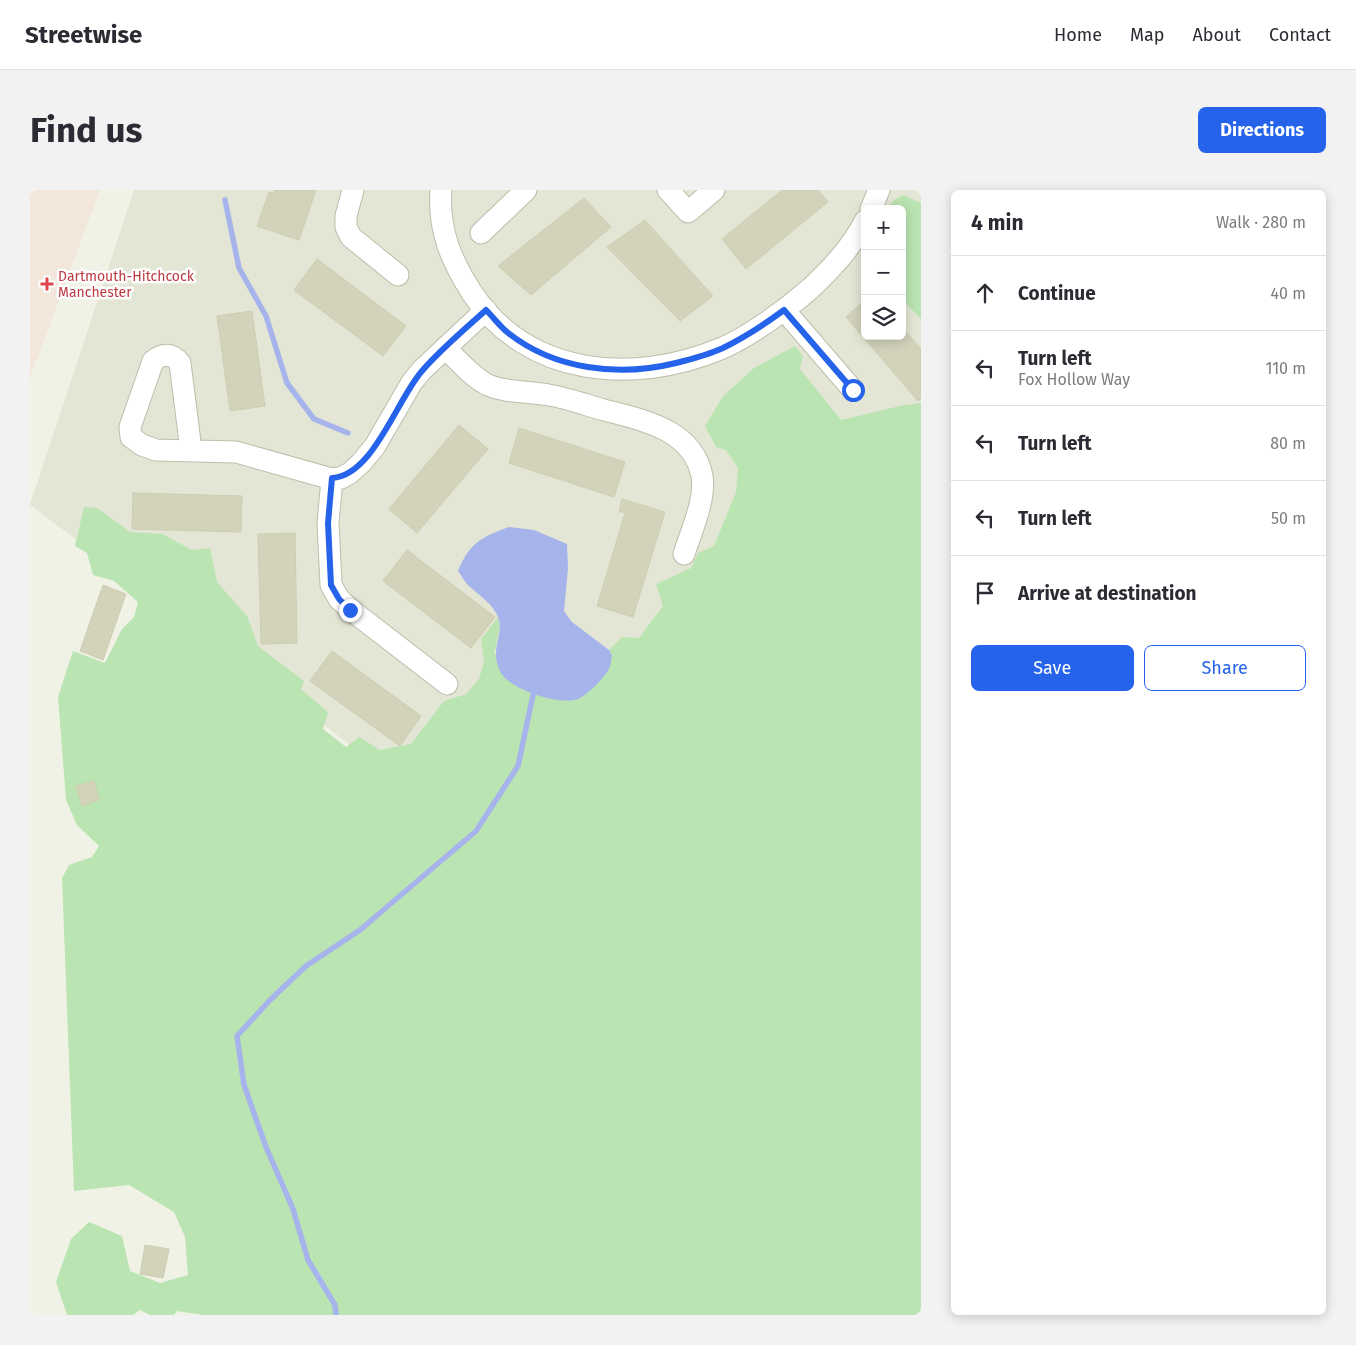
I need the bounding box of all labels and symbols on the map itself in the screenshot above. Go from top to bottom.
place label: Dartmouth-Hitchcock Manchester [58,268,195,301]
marker: Dartmouth-Hitchcock Manchester [40,277,54,291]
route start [842,379,865,402]
route end [339,599,362,622]

